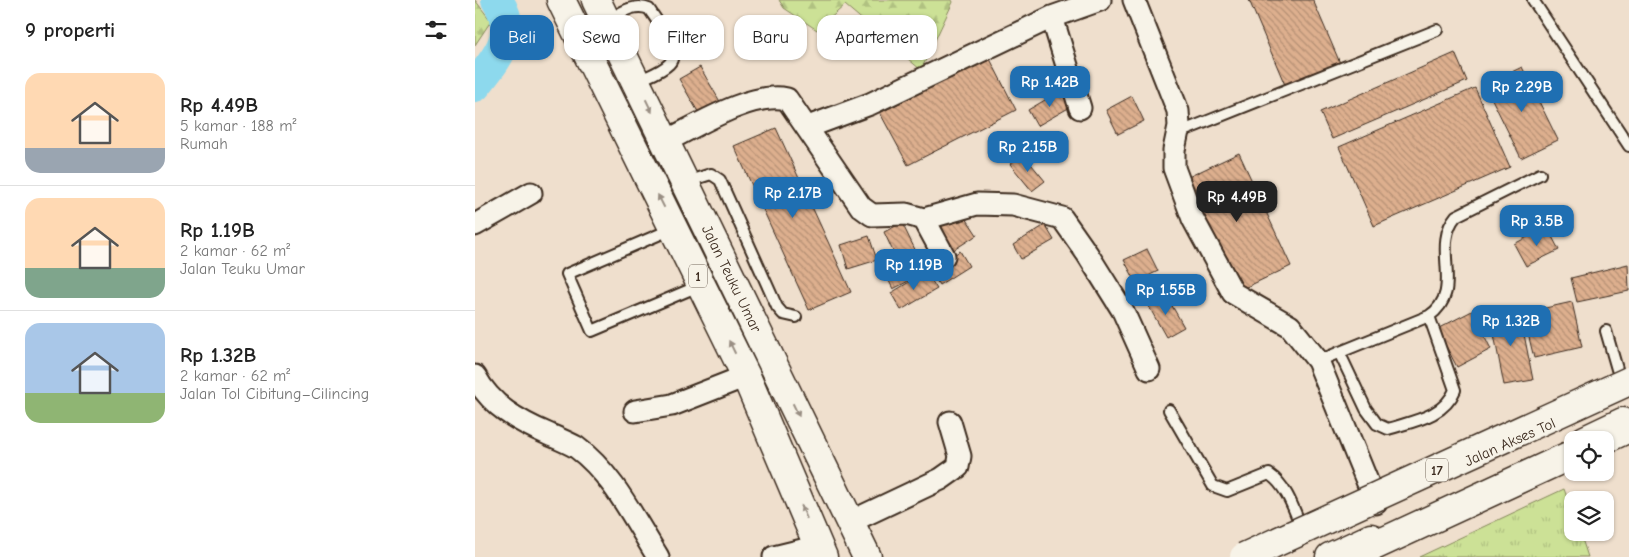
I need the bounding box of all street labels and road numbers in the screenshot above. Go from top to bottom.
street label: Jalan Teuku Umar [698,222,765,335]
road number: 1 [689,264,707,288]
street label: Jalan Akses Tol [1462,414,1558,470]
road number: 17 [1426,458,1448,482]

